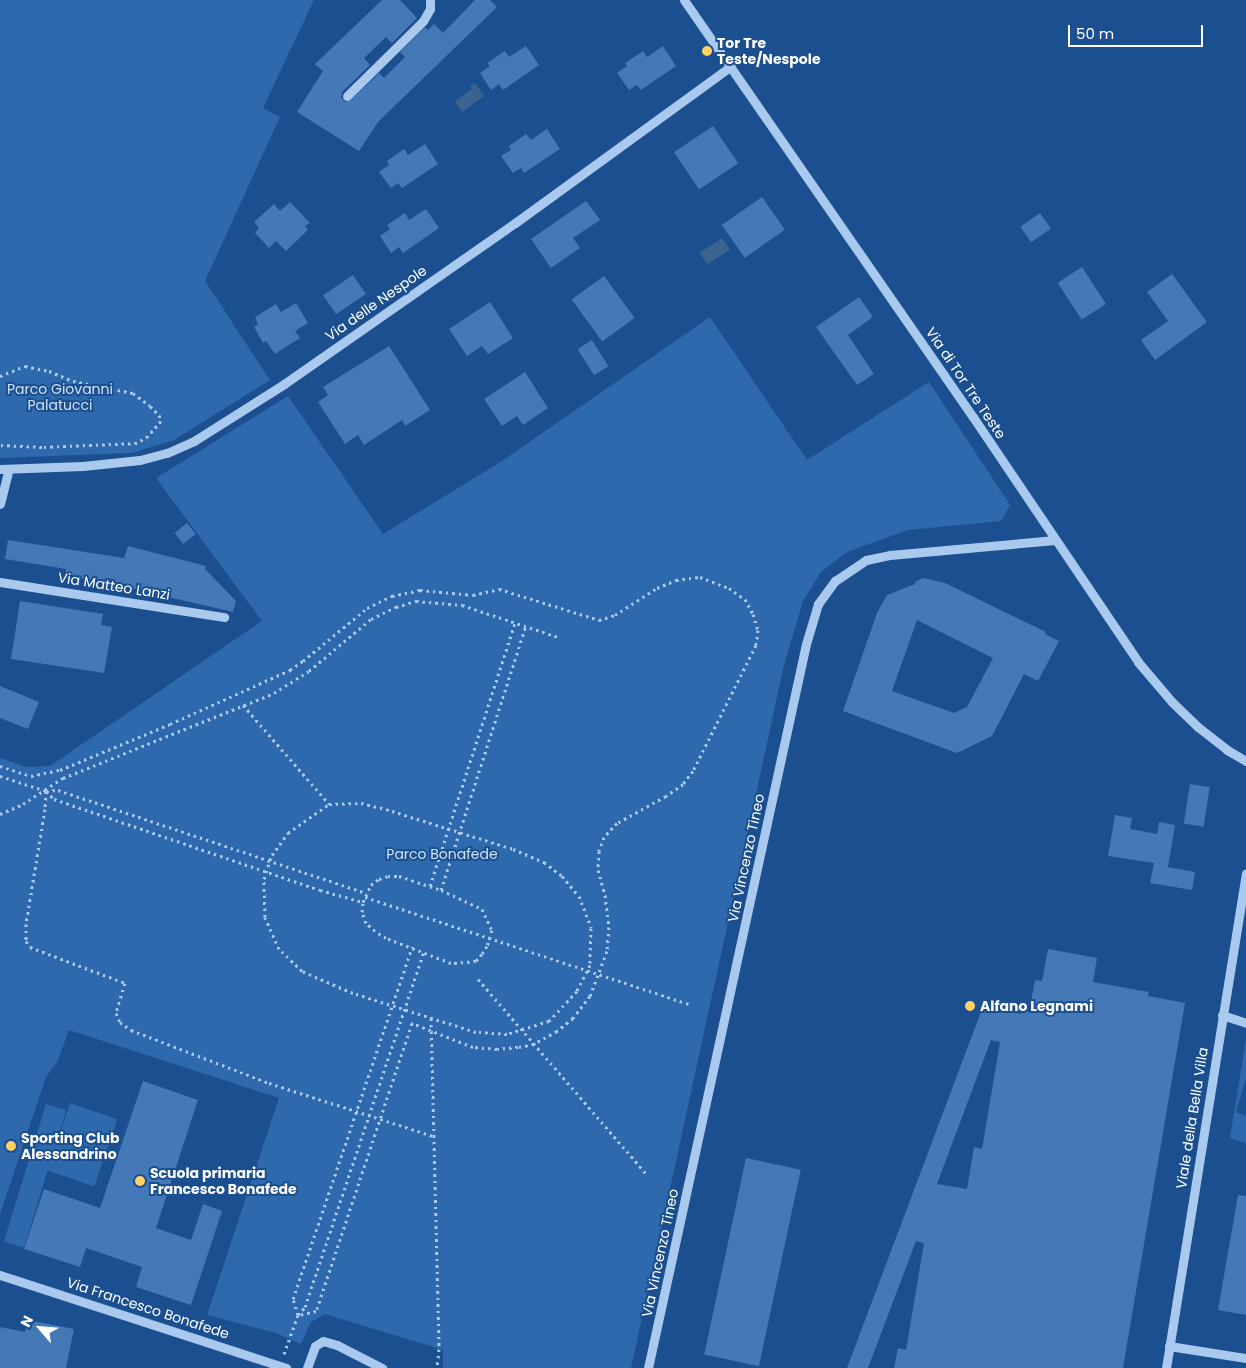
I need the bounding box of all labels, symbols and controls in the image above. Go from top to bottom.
scale bar [1071,15,1206,47]
text: 50 m [1076,23,1114,44]
place label: Tor Tre Teste/Nespole [717,35,821,68]
marker: Tor Tre Teste/Nespole [701,45,713,57]
street label: Via delle Nespole [322,262,430,344]
street label: Via di Tor Tre Teste [922,324,1010,442]
park label: Parco Giovanni Palatucci [7,381,113,414]
street label: Via Matteo Lanzi [57,569,171,603]
street label: Via Vincenzo Tineo [724,792,768,924]
park label: Parco Bonafede [386,846,498,862]
place label: Alfano Legnami [980,998,1093,1014]
marker: Alfano Legnami [964,1000,976,1012]
street label: Viale della Bella Villa [1173,1046,1211,1190]
place label: Sporting Club Alessandrino [21,1130,119,1162]
marker: Sporting Club Alessandrino [5,1140,17,1152]
place label: Scuola primaria Francesco Bonafede [150,1165,297,1198]
marker: Scuola primaria Francesco Bonafede [134,1175,146,1187]
street label: Via Vincenzo Tineo [638,1187,682,1319]
street label: Via Francesco Bonafede [65,1274,231,1342]
north arrow [15,1303,65,1353]
text: N [15,1312,38,1330]

